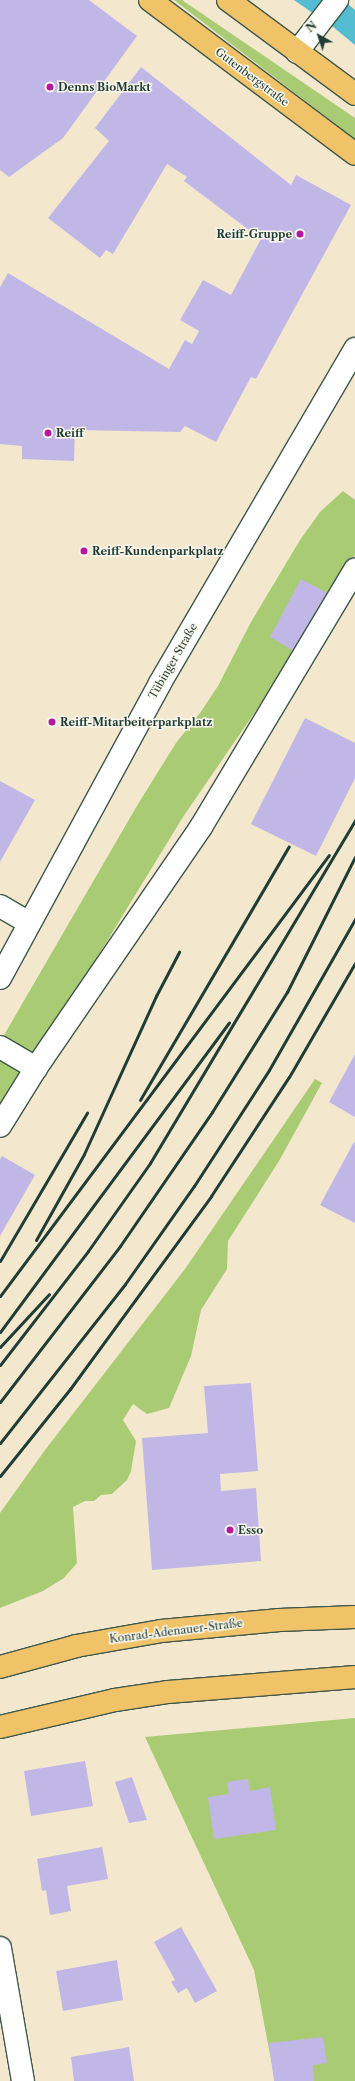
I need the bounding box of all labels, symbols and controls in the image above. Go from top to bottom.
north arrow [299,16,339,56]
text: N [303,18,319,35]
street label: Gutenbergstraße [213,45,291,109]
place label: Denns BioMarkt [58,80,151,94]
marker: Denns BioMarkt [45,82,55,92]
place label: Reiff-Gruppe [216,227,292,241]
marker: Reiff-Gruppe [295,229,305,239]
place label: Reiff [56,426,84,440]
marker: Reiff [43,428,53,438]
place label: Reiff-Kundenparkplatz [92,544,224,558]
marker: Reiff-Kundenparkplatz [79,546,89,556]
street label: Tübinger Straße [146,621,200,701]
place label: Reiff-Mitarbeiterparkplatz [60,715,213,729]
marker: Reiff-Mitarbeiterparkplatz [47,717,57,727]
place label: Esso [238,1523,263,1537]
marker: Esso [225,1525,235,1535]
street label: Konrad-Adenauer-Straße [109,1616,243,1646]

